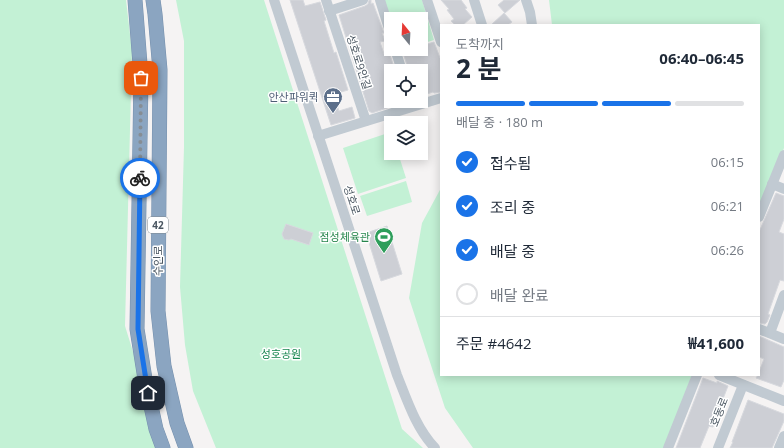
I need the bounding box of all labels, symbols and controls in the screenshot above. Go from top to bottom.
north arrow [384,12,428,56]
map controls [384,12,428,160]
street label: 성호로9안길 [344,32,375,91]
text: 도착까지 [456,35,504,53]
text: 06:40–06:45 [659,48,744,68]
text: 2 분 [456,50,502,86]
pin [124,61,158,95]
button: locate [384,64,428,108]
icon: bag [130,67,152,89]
office icon: 안산파워퀵 [322,86,344,114]
place label: 안산파워퀵 [268,89,319,104]
text: 배달 중 · 180 m [456,113,543,131]
button: layers [384,116,428,160]
icon: check [456,151,478,173]
text: 접수됨 [490,153,531,173]
text: 06:15 [711,153,744,171]
courier [120,158,160,198]
icon: bike [129,167,151,189]
street label: 성호로 [341,183,364,217]
icon: check [456,195,478,217]
text: 조리 중 [490,197,535,217]
text: 06:21 [711,197,744,215]
road number: 42 [148,217,168,233]
sports icon: 점성체육관 [373,226,395,254]
place label: 점성체육관 [319,229,370,244]
icon: check [456,239,478,261]
text: 배달 중 [490,241,535,261]
text: 06:26 [711,241,744,259]
street label: 수인로 [150,246,165,276]
text: 배달 완료 [490,285,549,305]
text: 주문 #4642 [456,333,532,353]
text: ₩41,600 [688,333,744,353]
park label: 성호공원 [261,346,301,361]
pin [131,376,165,410]
icon: home [137,382,159,404]
street label: 호동로 [706,395,731,429]

